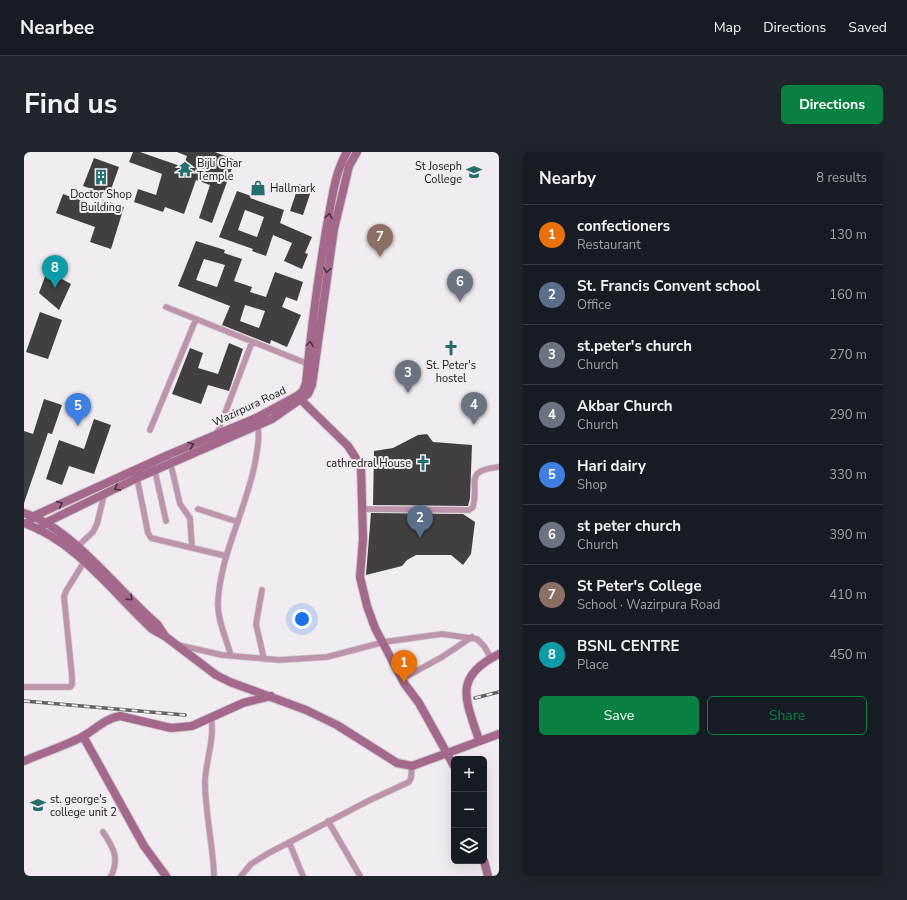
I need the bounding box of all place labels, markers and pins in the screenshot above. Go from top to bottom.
place label: Bijli Ghar Temple [197,156,242,184]
place label: St Joseph College [415,159,462,187]
temple icon: Bijli Ghar Temple [176,160,194,178]
school or university icon: St Joseph College [465,163,483,181]
building icon: Doctor Shop Building [92,168,110,186]
shop icon: Hallmark [249,179,267,197]
place label: Hallmark [270,181,316,196]
place label: Doctor Shop Building [70,187,132,215]
pin: 7 [367,224,393,257]
pin: 8 [42,255,68,288]
pin: 6 [447,269,473,302]
church icon: St. Peter's hostel [442,339,460,357]
place label: St. Peter's hostel [426,358,476,386]
pin: 3 [395,360,421,393]
pin: 4 [461,392,487,425]
pin: 5 [65,393,91,426]
church icon: cathredral House [414,454,432,472]
place label: cathredral House [326,456,411,471]
pin: 2 [407,505,433,538]
pin: 1 [391,650,417,683]
place label: st. george's college unit 2 [50,792,117,820]
school or university icon: st. george's college unit 2 [29,796,47,814]

